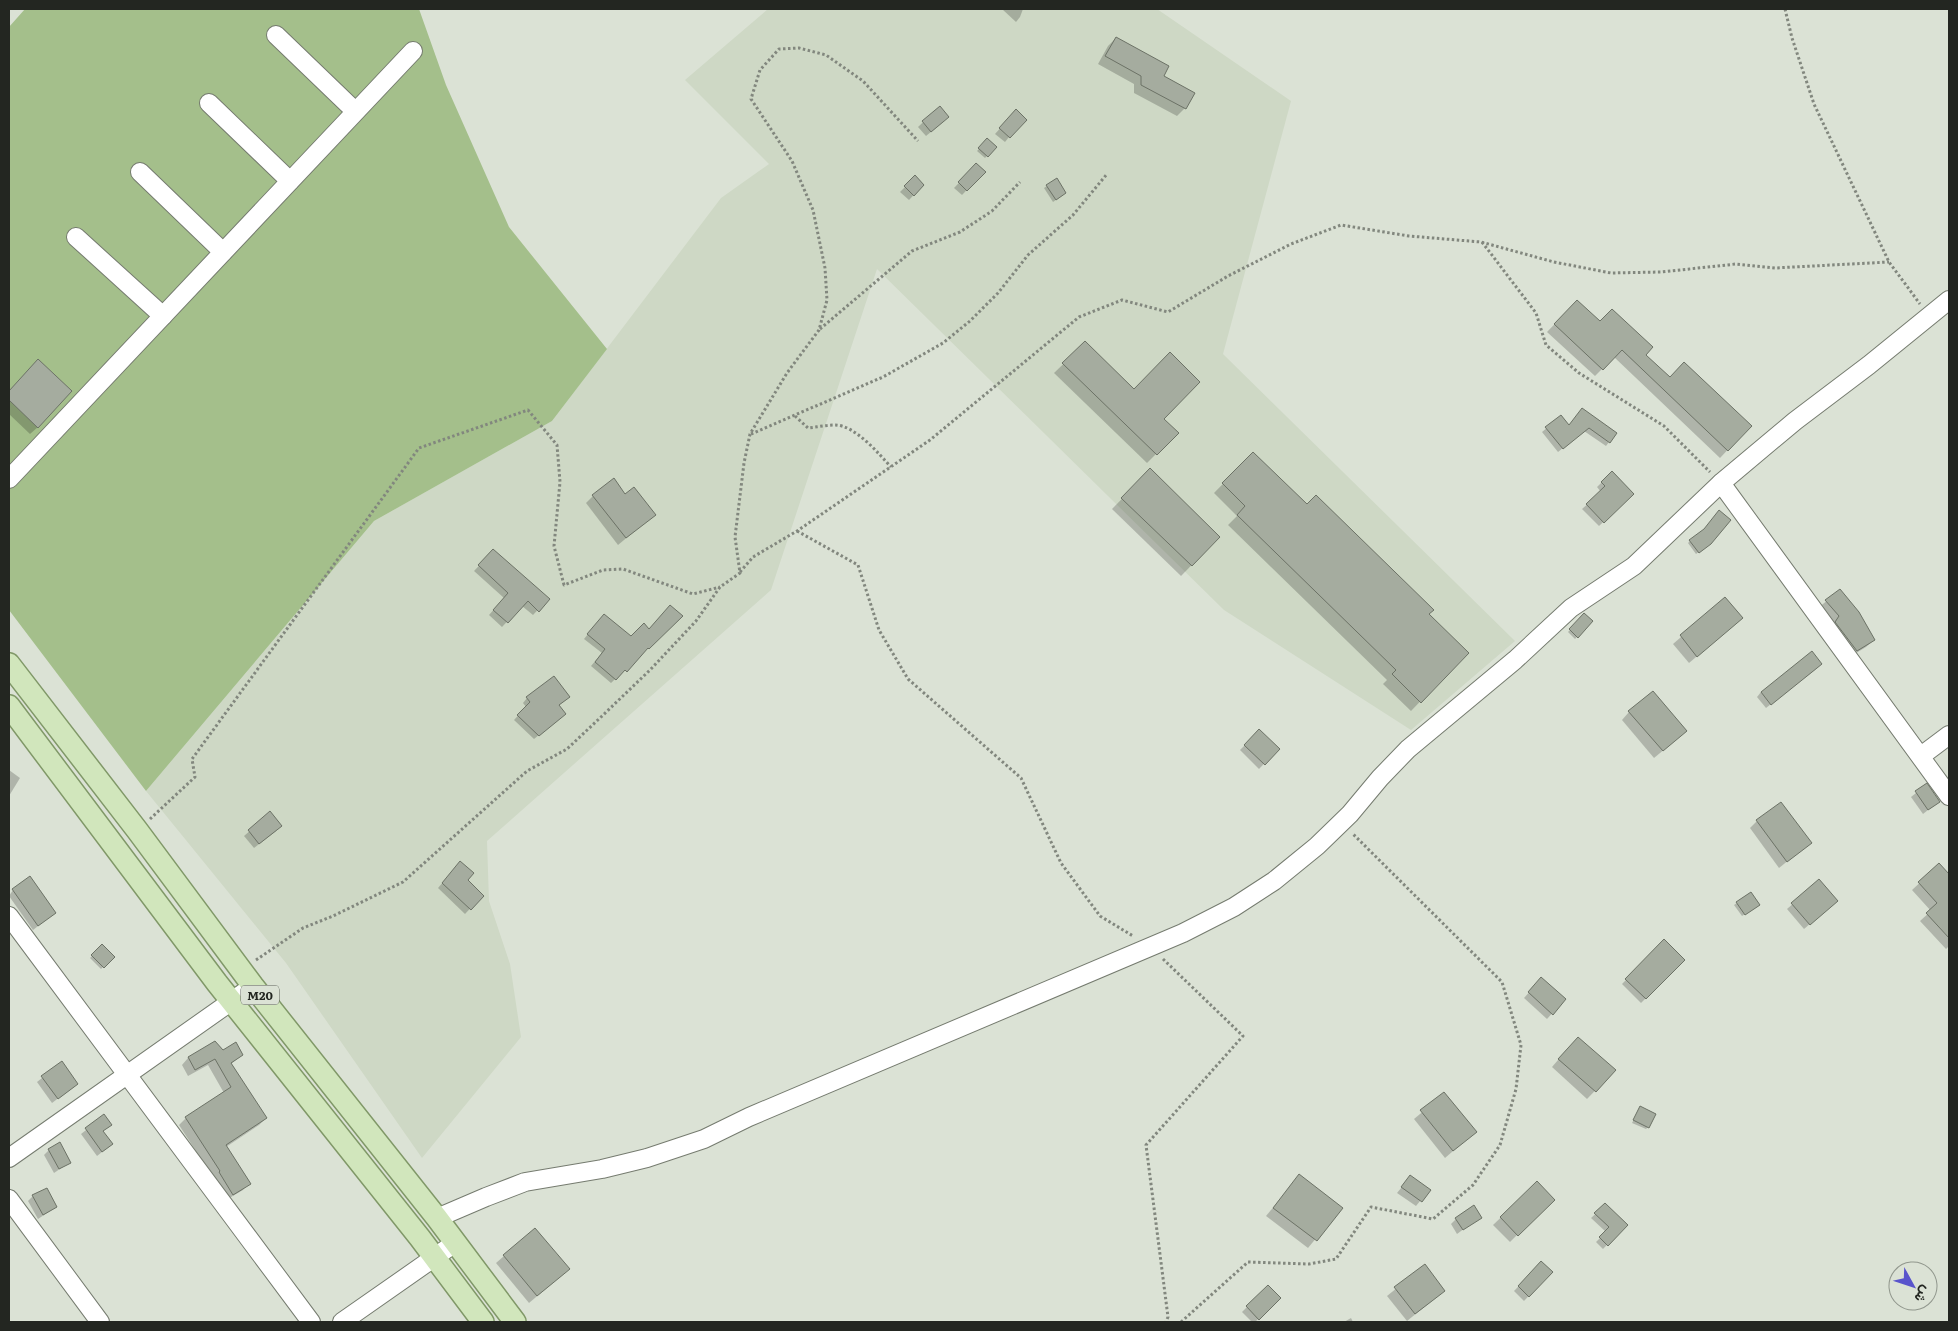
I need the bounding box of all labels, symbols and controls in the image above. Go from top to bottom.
road number: M20 [241,986,279,1004]
north arrow [1888,1261,1938,1311]
text: ش [1911,1282,1937,1308]

